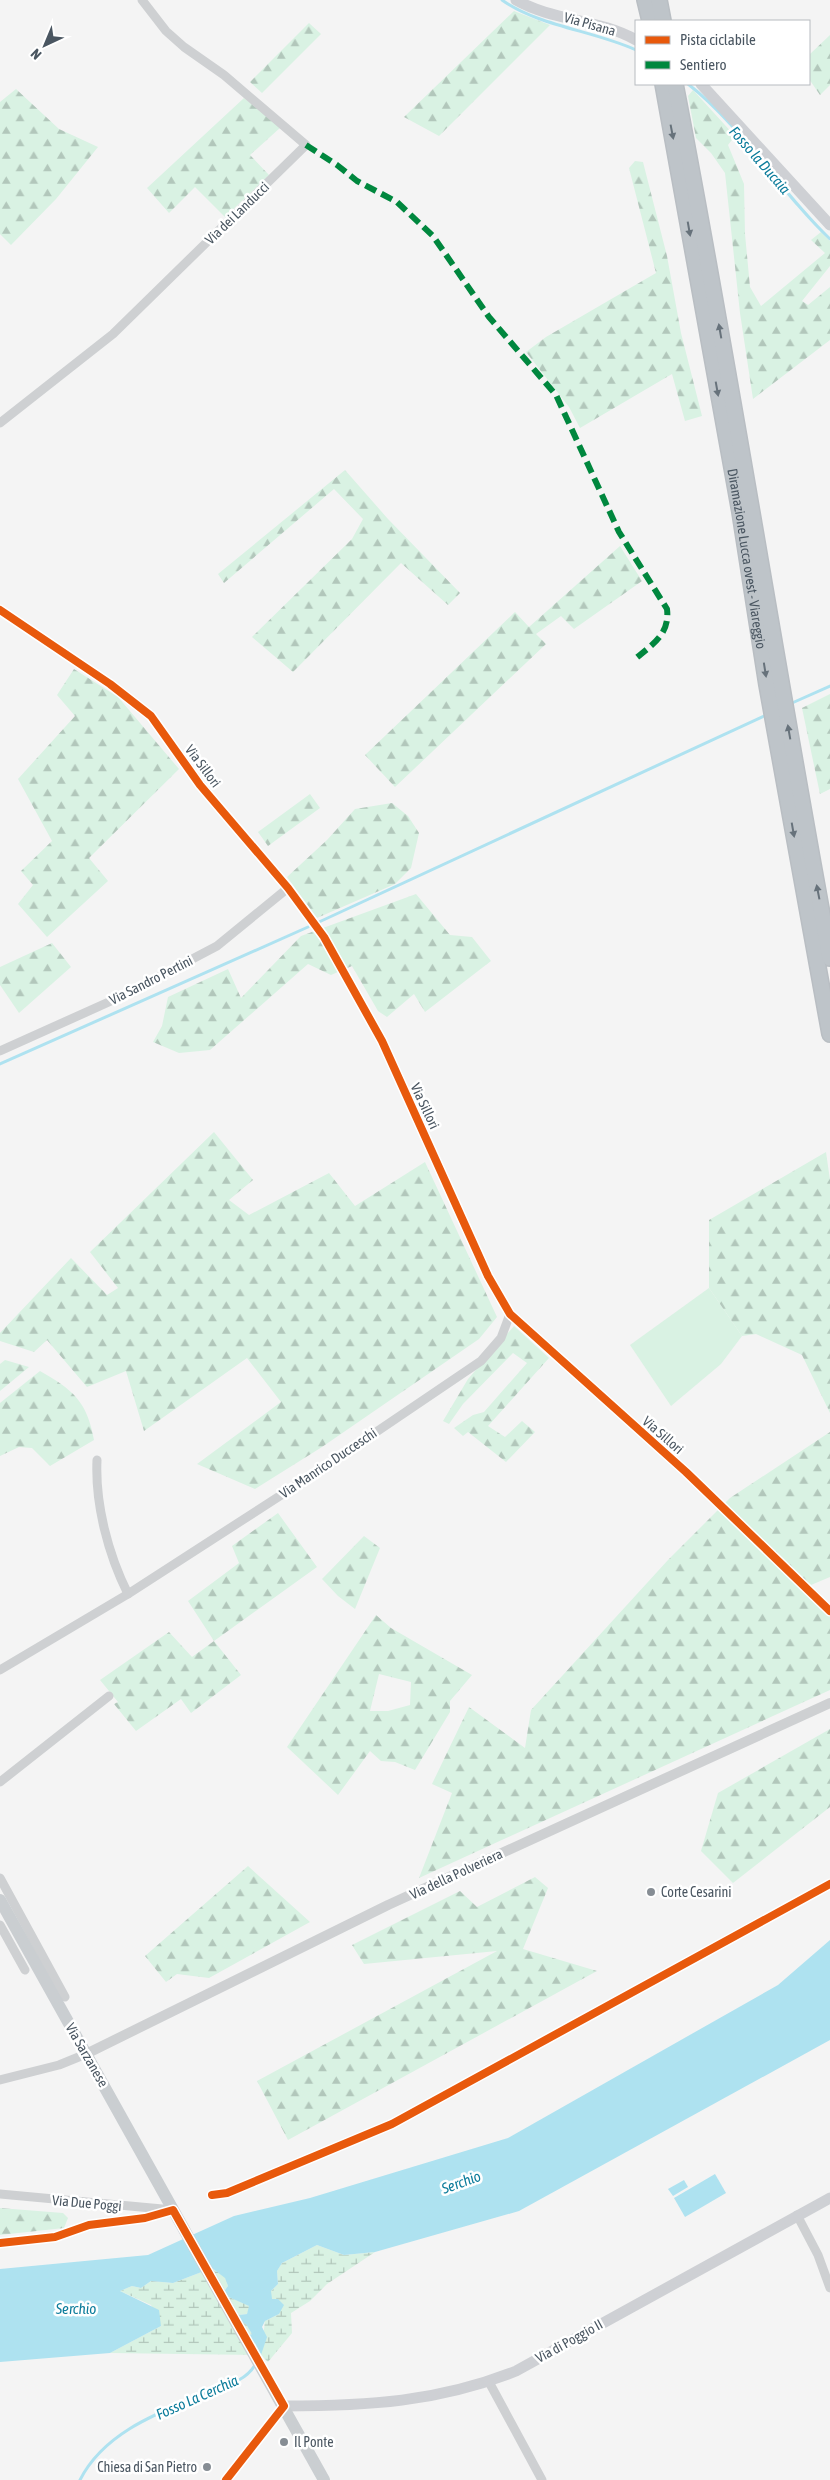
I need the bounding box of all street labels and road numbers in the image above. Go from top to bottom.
street label: Via Pisana [562,9,618,39]
street label: Via dei Landucci [202,179,272,247]
street label: Diramazione Lucca ovest - Viareggio [724,467,769,650]
street label: Via Sillori [182,742,224,790]
street label: Via Sandro Pertini [107,952,195,1008]
street label: Via Sillori [407,1080,443,1132]
street label: Via Sillori [639,1413,687,1457]
street label: Via Manrico Ducceschi [276,1425,380,1501]
street label: Via della Polveriera [407,1846,505,1902]
street label: Via Sarzanese [62,2020,112,2090]
street label: Via Due Poggi [52,2192,122,2214]
street label: Via di Poggio II [533,2316,605,2366]

